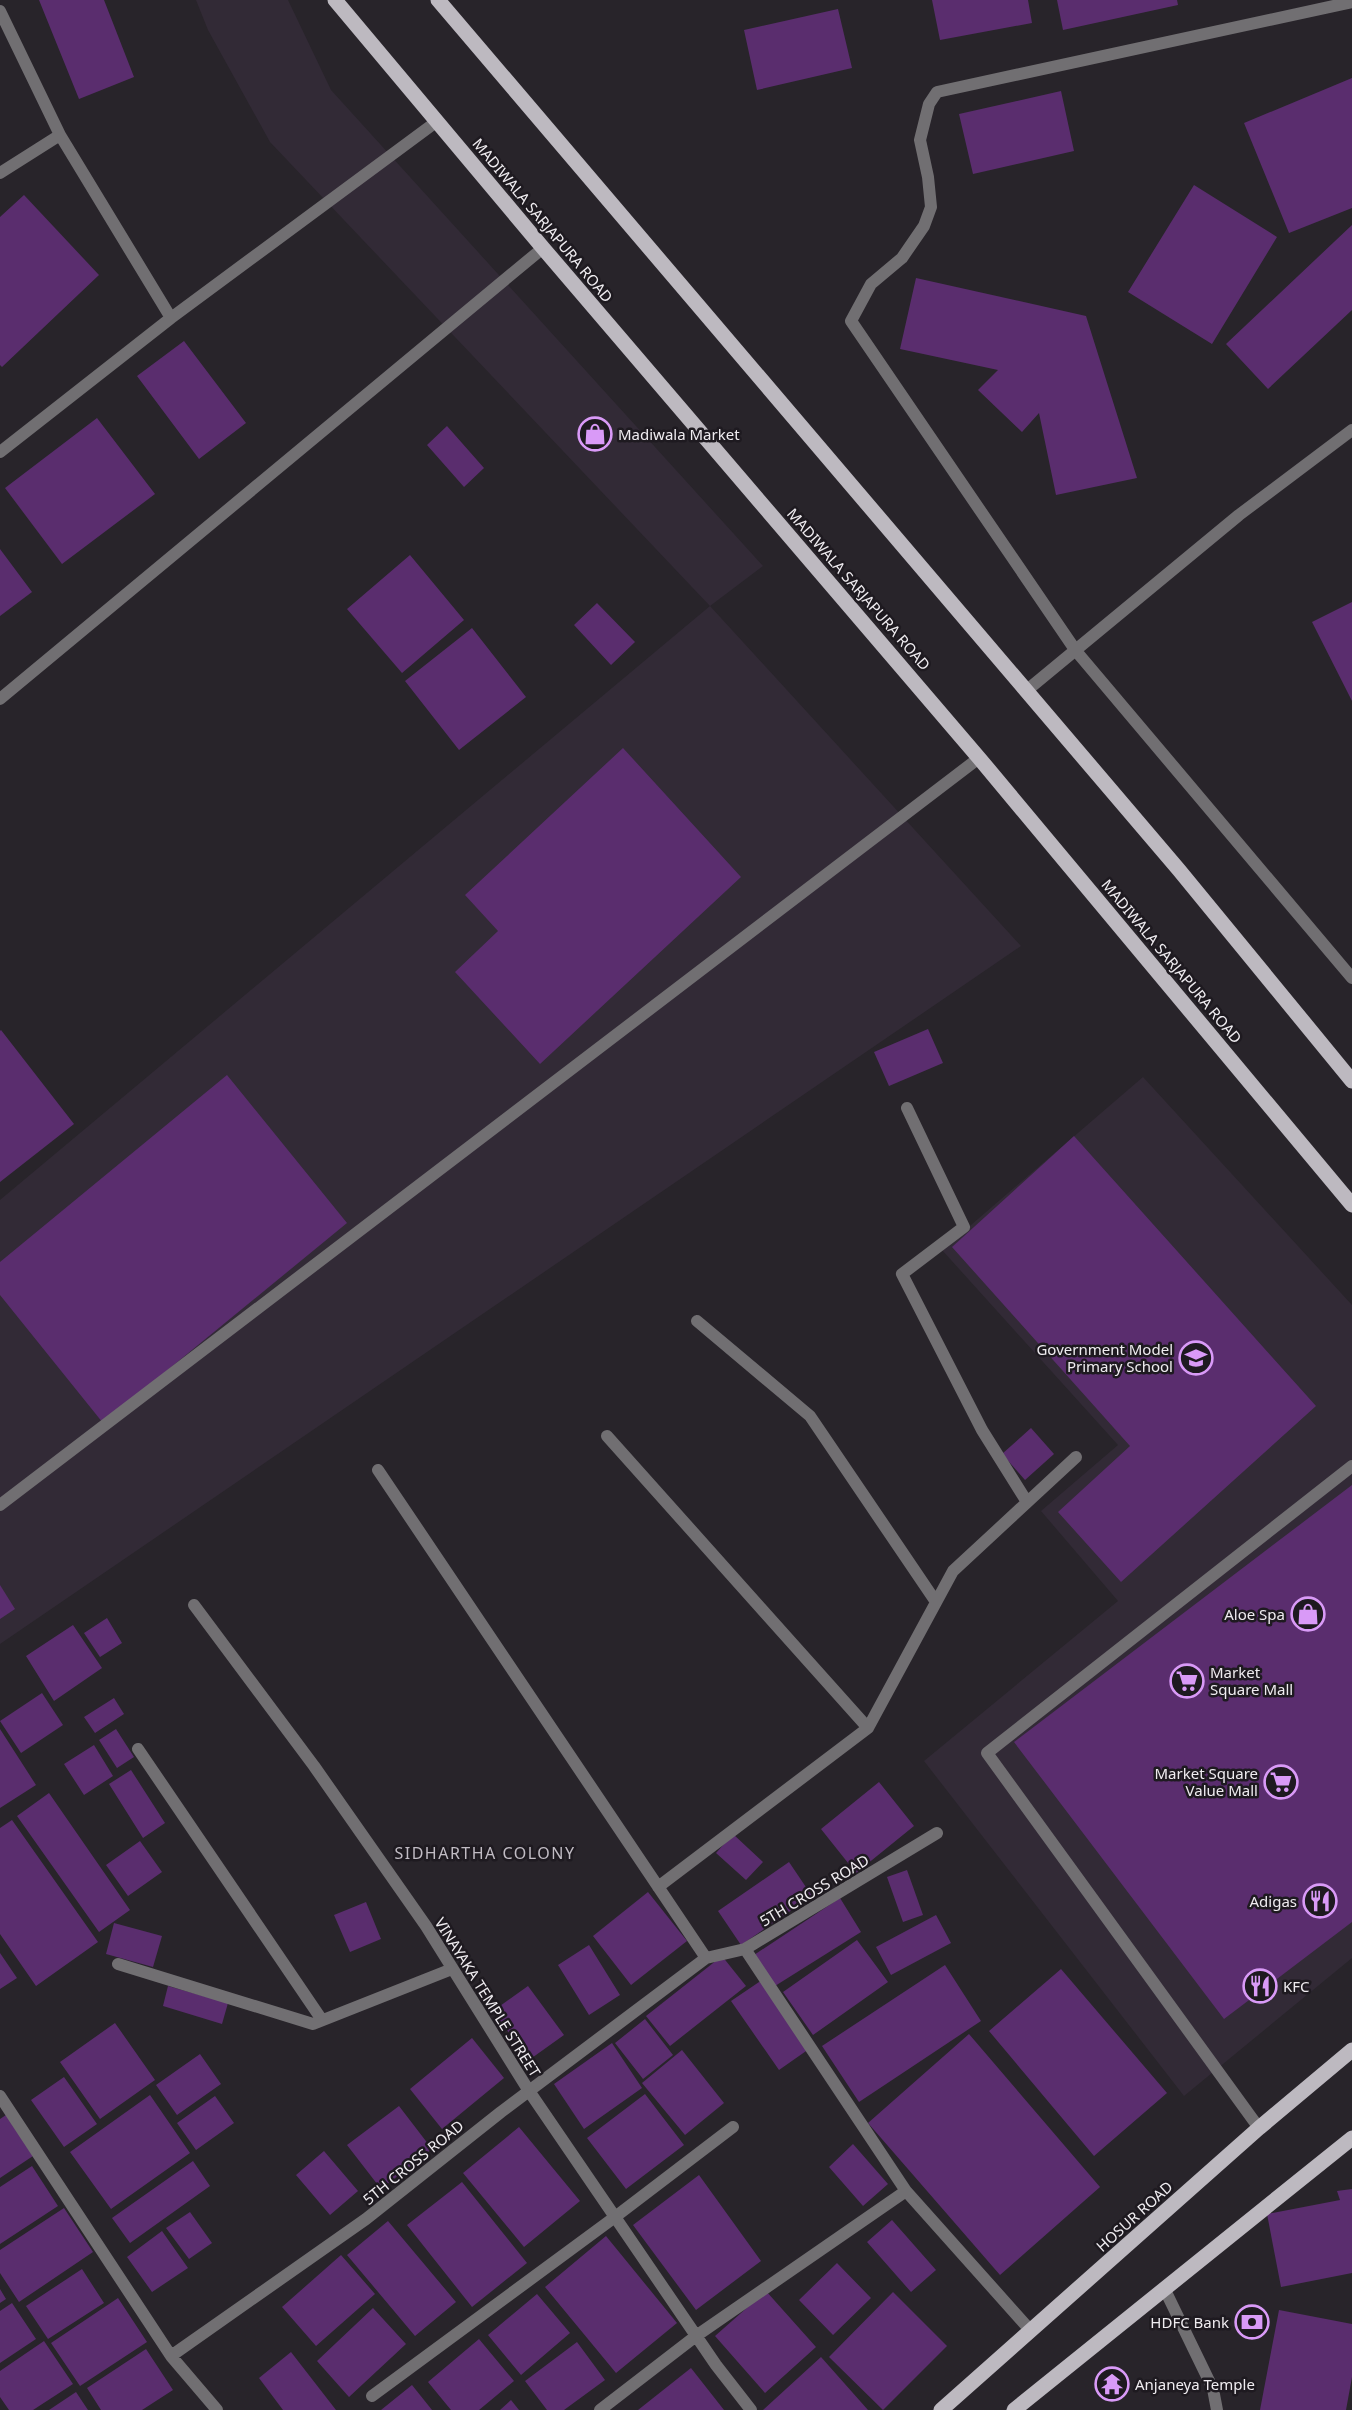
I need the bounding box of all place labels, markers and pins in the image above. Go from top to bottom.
shop icon: Madiwala Market [577,416,613,452]
place label: Madiwala Market [618,424,740,444]
place label: Government Model Primary School [1036,1339,1173,1376]
school or university icon: Government Model Primary School [1178,1340,1214,1376]
shop icon: Aloe Spa [1290,1596,1326,1632]
place label: Aloe Spa [1224,1604,1285,1624]
place label: Market Square Mall [1210,1662,1293,1699]
supermarket icon: Market Square Mall [1169,1663,1205,1699]
place label: Market Square Value Mall [1154,1763,1258,1800]
supermarket icon: Market Square Value Mall [1263,1764,1299,1800]
restaurant icon: Adigas [1302,1883,1338,1919]
place label: Adigas [1249,1891,1297,1911]
restaurant icon: KFC [1242,1968,1278,2004]
place label: KFC [1283,1976,1310,1996]
bank icon: HDFC Bank [1234,2304,1270,2340]
place label: HDFC Bank [1150,2312,1229,2332]
temple icon: Anjaneya Temple [1094,2366,1130,2402]
place label: Anjaneya Temple [1135,2374,1255,2394]

